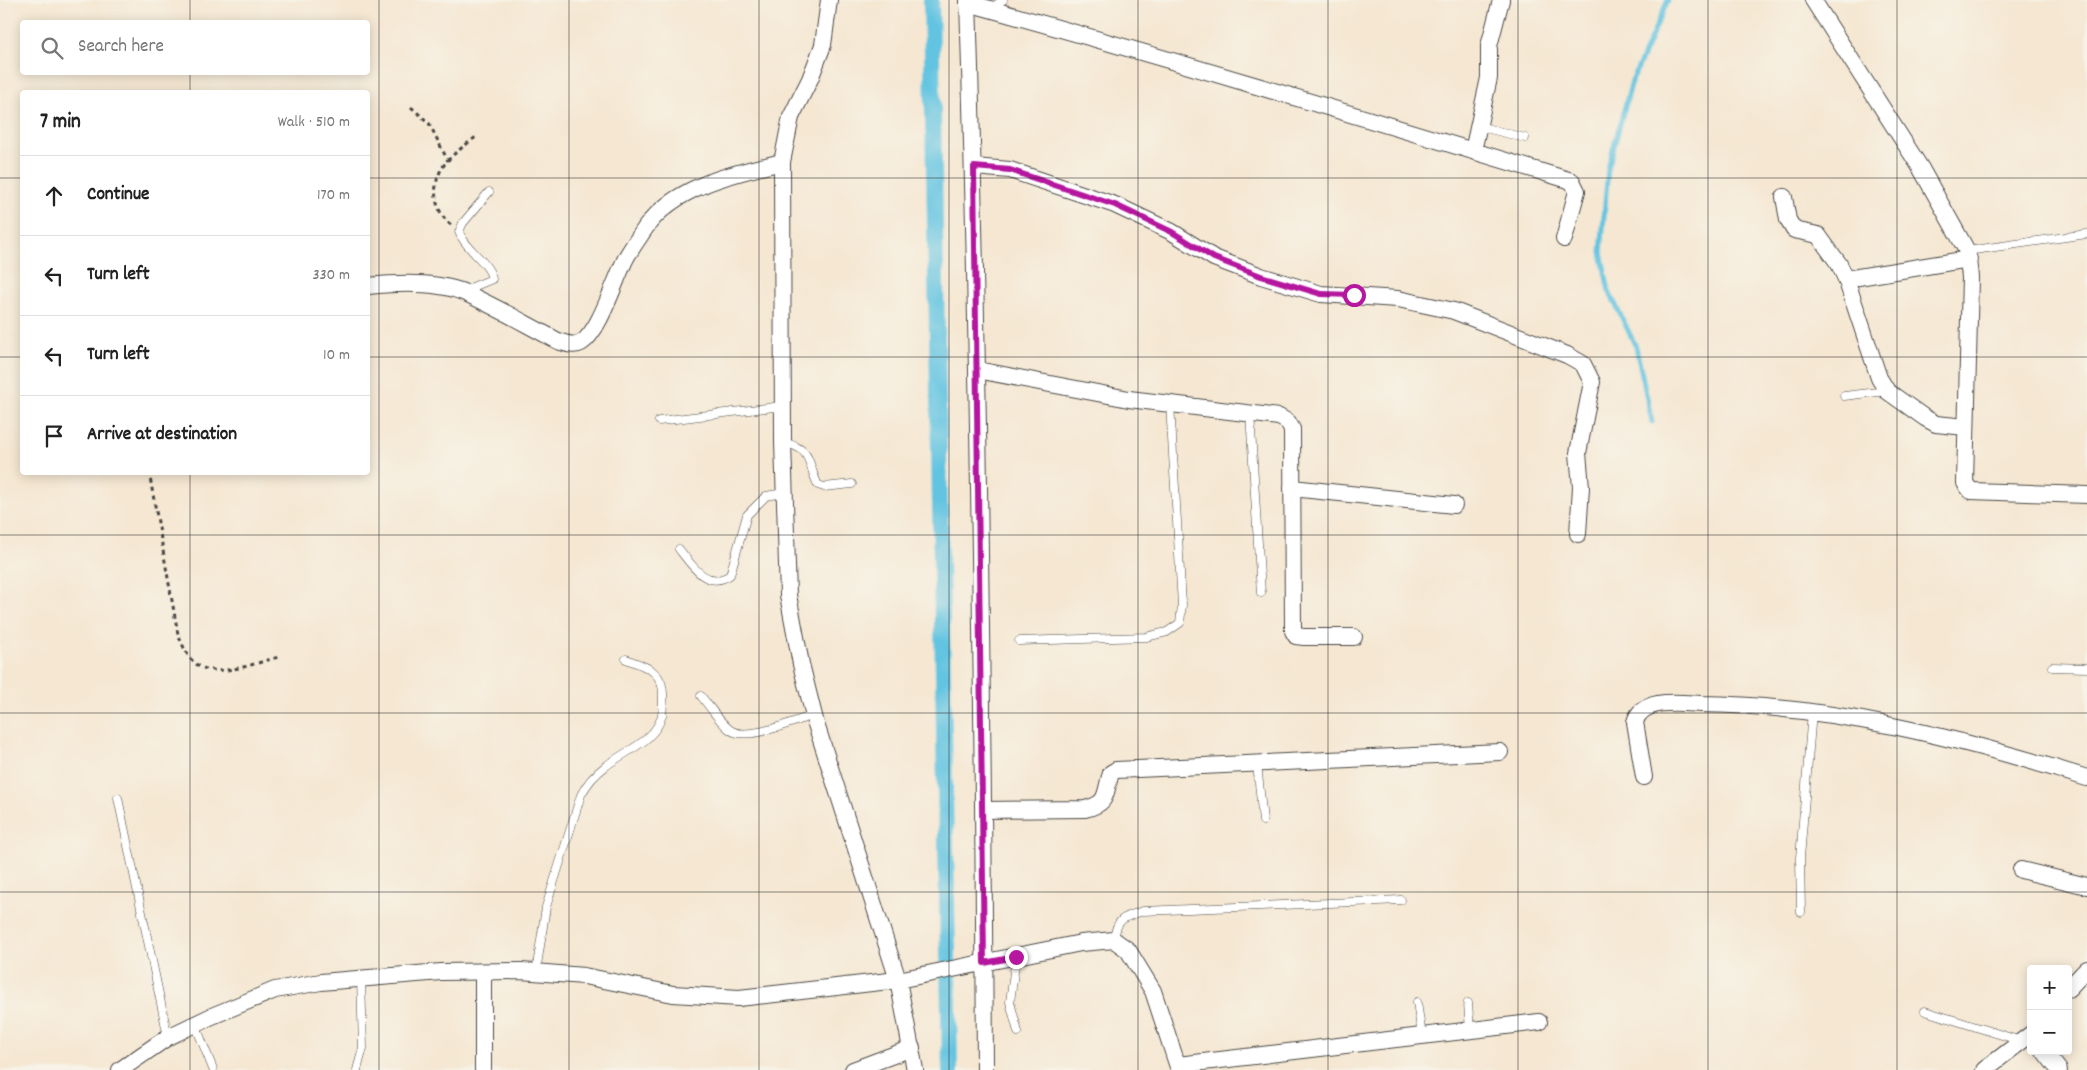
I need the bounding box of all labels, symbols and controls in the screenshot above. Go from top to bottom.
search box [20,20,370,75]
icon: search [38,34,66,62]
text: Search here [78,34,164,61]
text: 7 min [40,108,81,138]
text: Walk · 510 m [278,111,350,134]
icon: ahead [40,182,68,210]
text: Continue [87,182,149,209]
text: 170 m [317,184,350,207]
icon: left [40,262,68,290]
text: Turn left [87,262,150,289]
text: 330 m [312,264,350,287]
route start [1343,284,1366,307]
icon: left [40,342,68,370]
text: Turn left [87,342,150,369]
text: 10 m [323,344,350,367]
icon: arrive [40,422,68,450]
text: Arrive at destination [87,422,237,449]
route end [1005,946,1028,969]
map controls [2027,965,2072,1055]
button: + [2027,965,2072,1010]
button: − [2027,1010,2072,1055]

